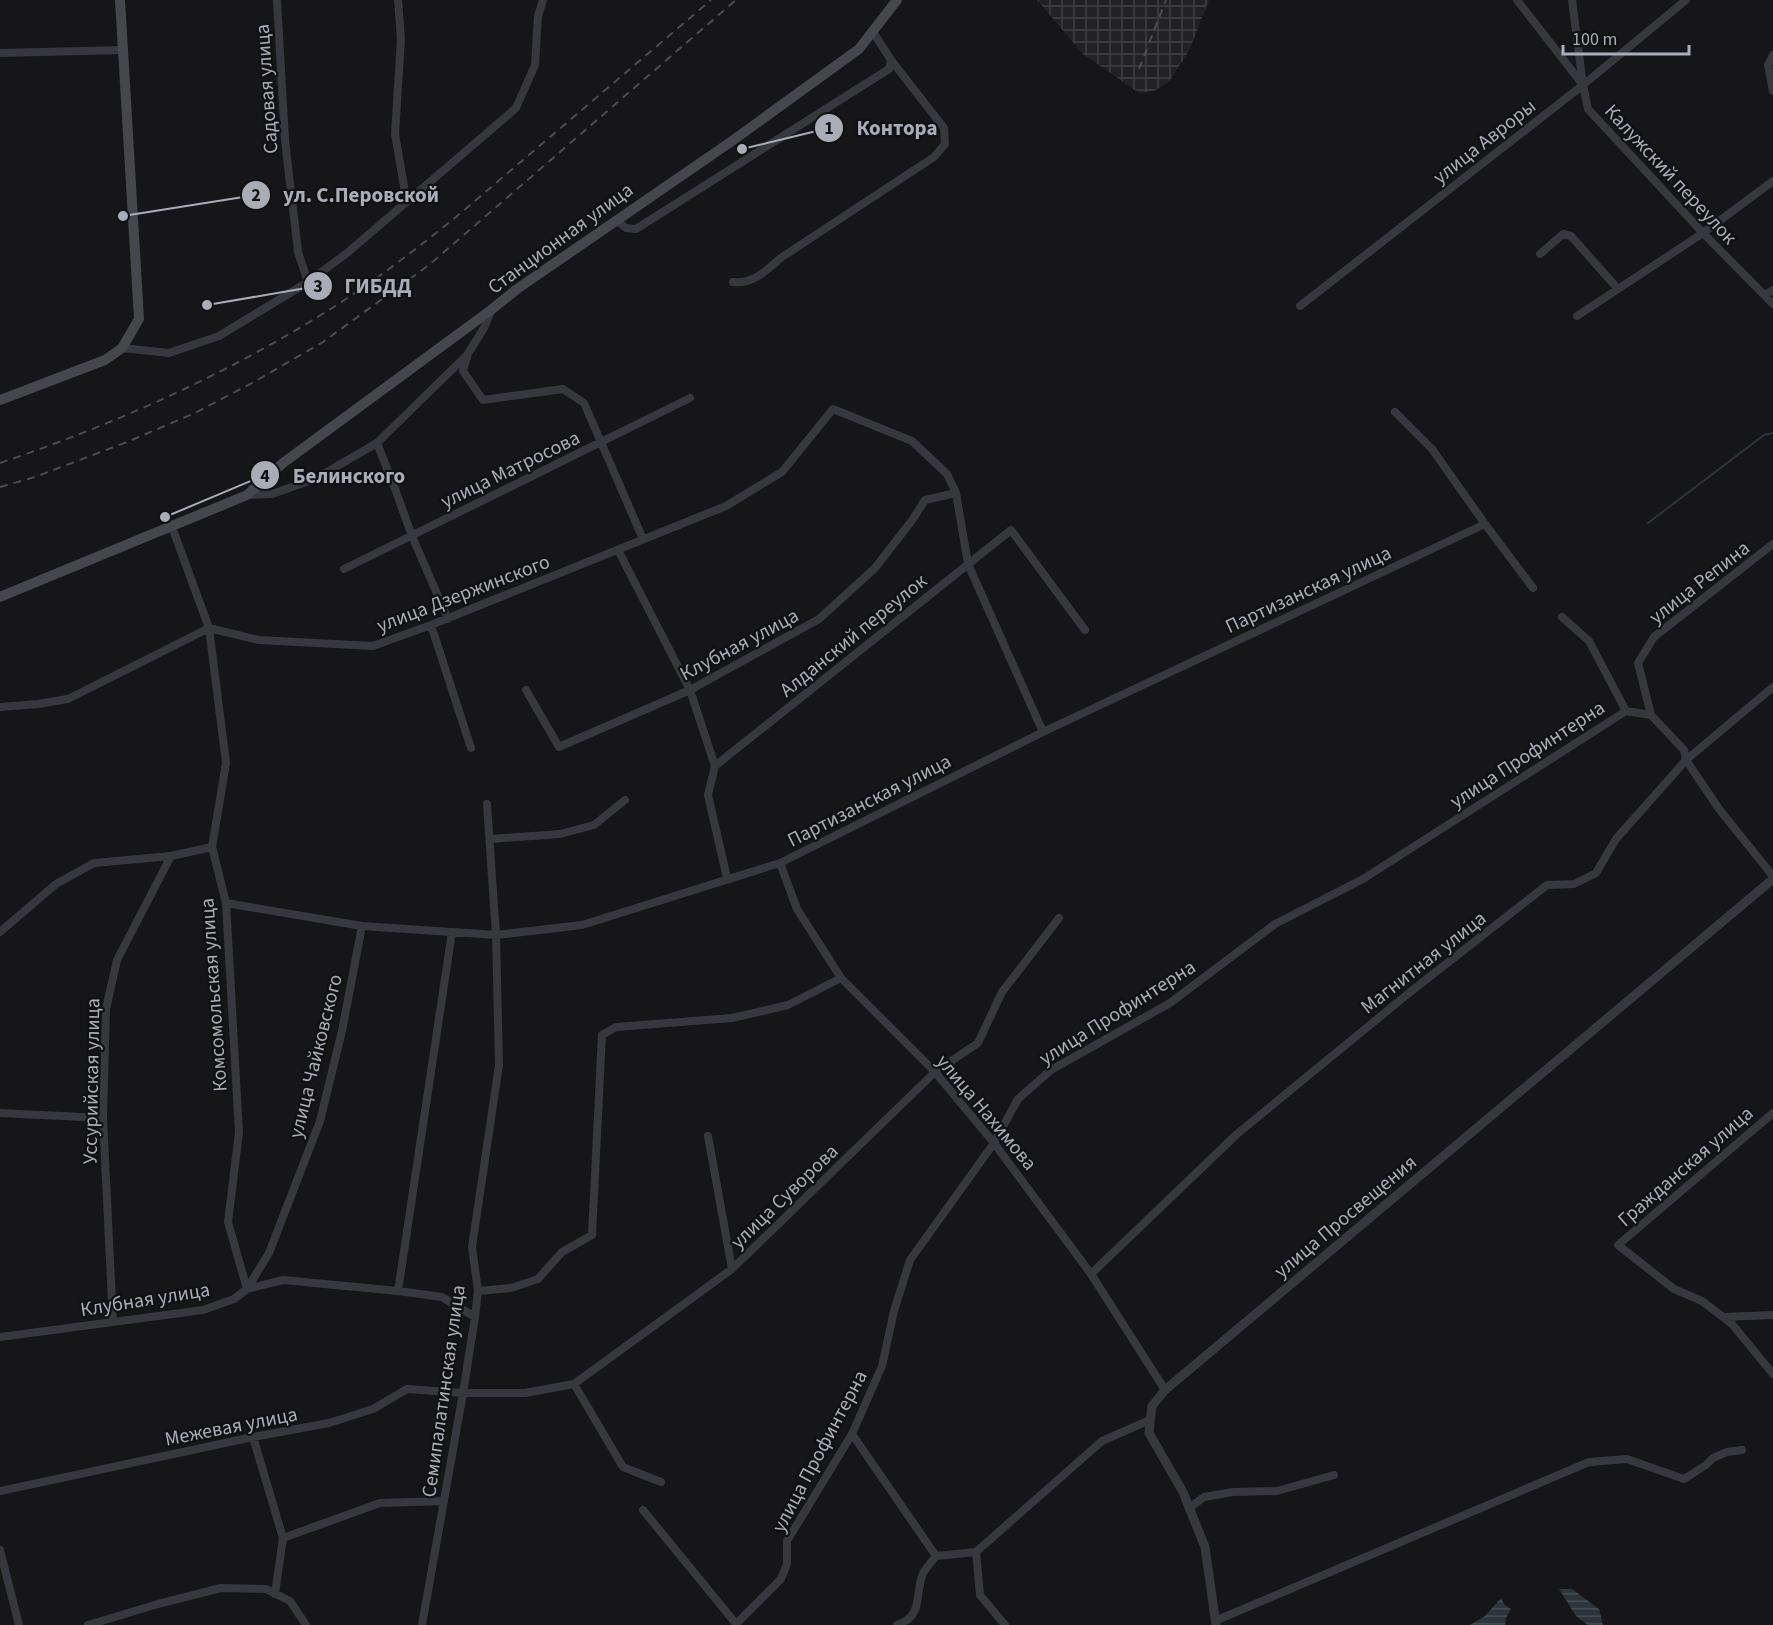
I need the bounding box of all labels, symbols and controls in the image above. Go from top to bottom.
scale bar [1563,18,1689,56]
street label: Садовая улица [248,23,285,155]
text: 100 m [1572,27,1617,52]
street label: улица Авроры [1427,93,1542,191]
street label: Калужский переулок [1598,98,1743,251]
callout: Контора [814,108,949,147]
text: Контора [857,113,937,143]
text: 1 [824,116,834,141]
callout: ул. С.Перовской [241,175,451,214]
street label: Станционная улица [482,176,639,301]
text: ул. С.Перовской [283,180,439,210]
text: 2 [251,183,261,208]
callout: ГИБДД [303,266,424,305]
text: ГИБДД [345,271,411,301]
text: 3 [313,274,323,299]
street label: улица Матросова [436,424,585,516]
callout: Белинского [250,456,417,495]
text: Белинского [293,461,405,491]
text: 4 [260,464,270,489]
street label: улица Репина [1643,535,1756,631]
street label: Партизанская улица [1221,539,1396,641]
street label: улица Дзержинского [373,548,554,640]
street label: Алданский переулок [774,567,933,704]
street label: Клубная улица [675,602,804,688]
street label: улица Профинтерна [1445,694,1611,816]
street label: Партизанская улица [783,747,956,854]
street label: Комсомольская улица [193,897,235,1093]
street label: Магнитная улица [1355,905,1492,1021]
street label: улица Профинтерна [1034,953,1201,1072]
street label: улица Чайковского [282,971,350,1141]
street label: Уссурийская улица [77,998,107,1164]
street label: улица Нахимова [929,1049,1043,1177]
street label: Гражданская улица [1612,1100,1760,1234]
street label: улица Суворова [725,1138,845,1255]
street label: улица Просвещения [1268,1149,1423,1285]
street label: Клубная улица [78,1276,212,1324]
street label: Семипалатинская улица [415,1283,473,1499]
street label: улица Профинтерна [765,1366,874,1537]
street label: Межевая улица [162,1400,300,1454]

